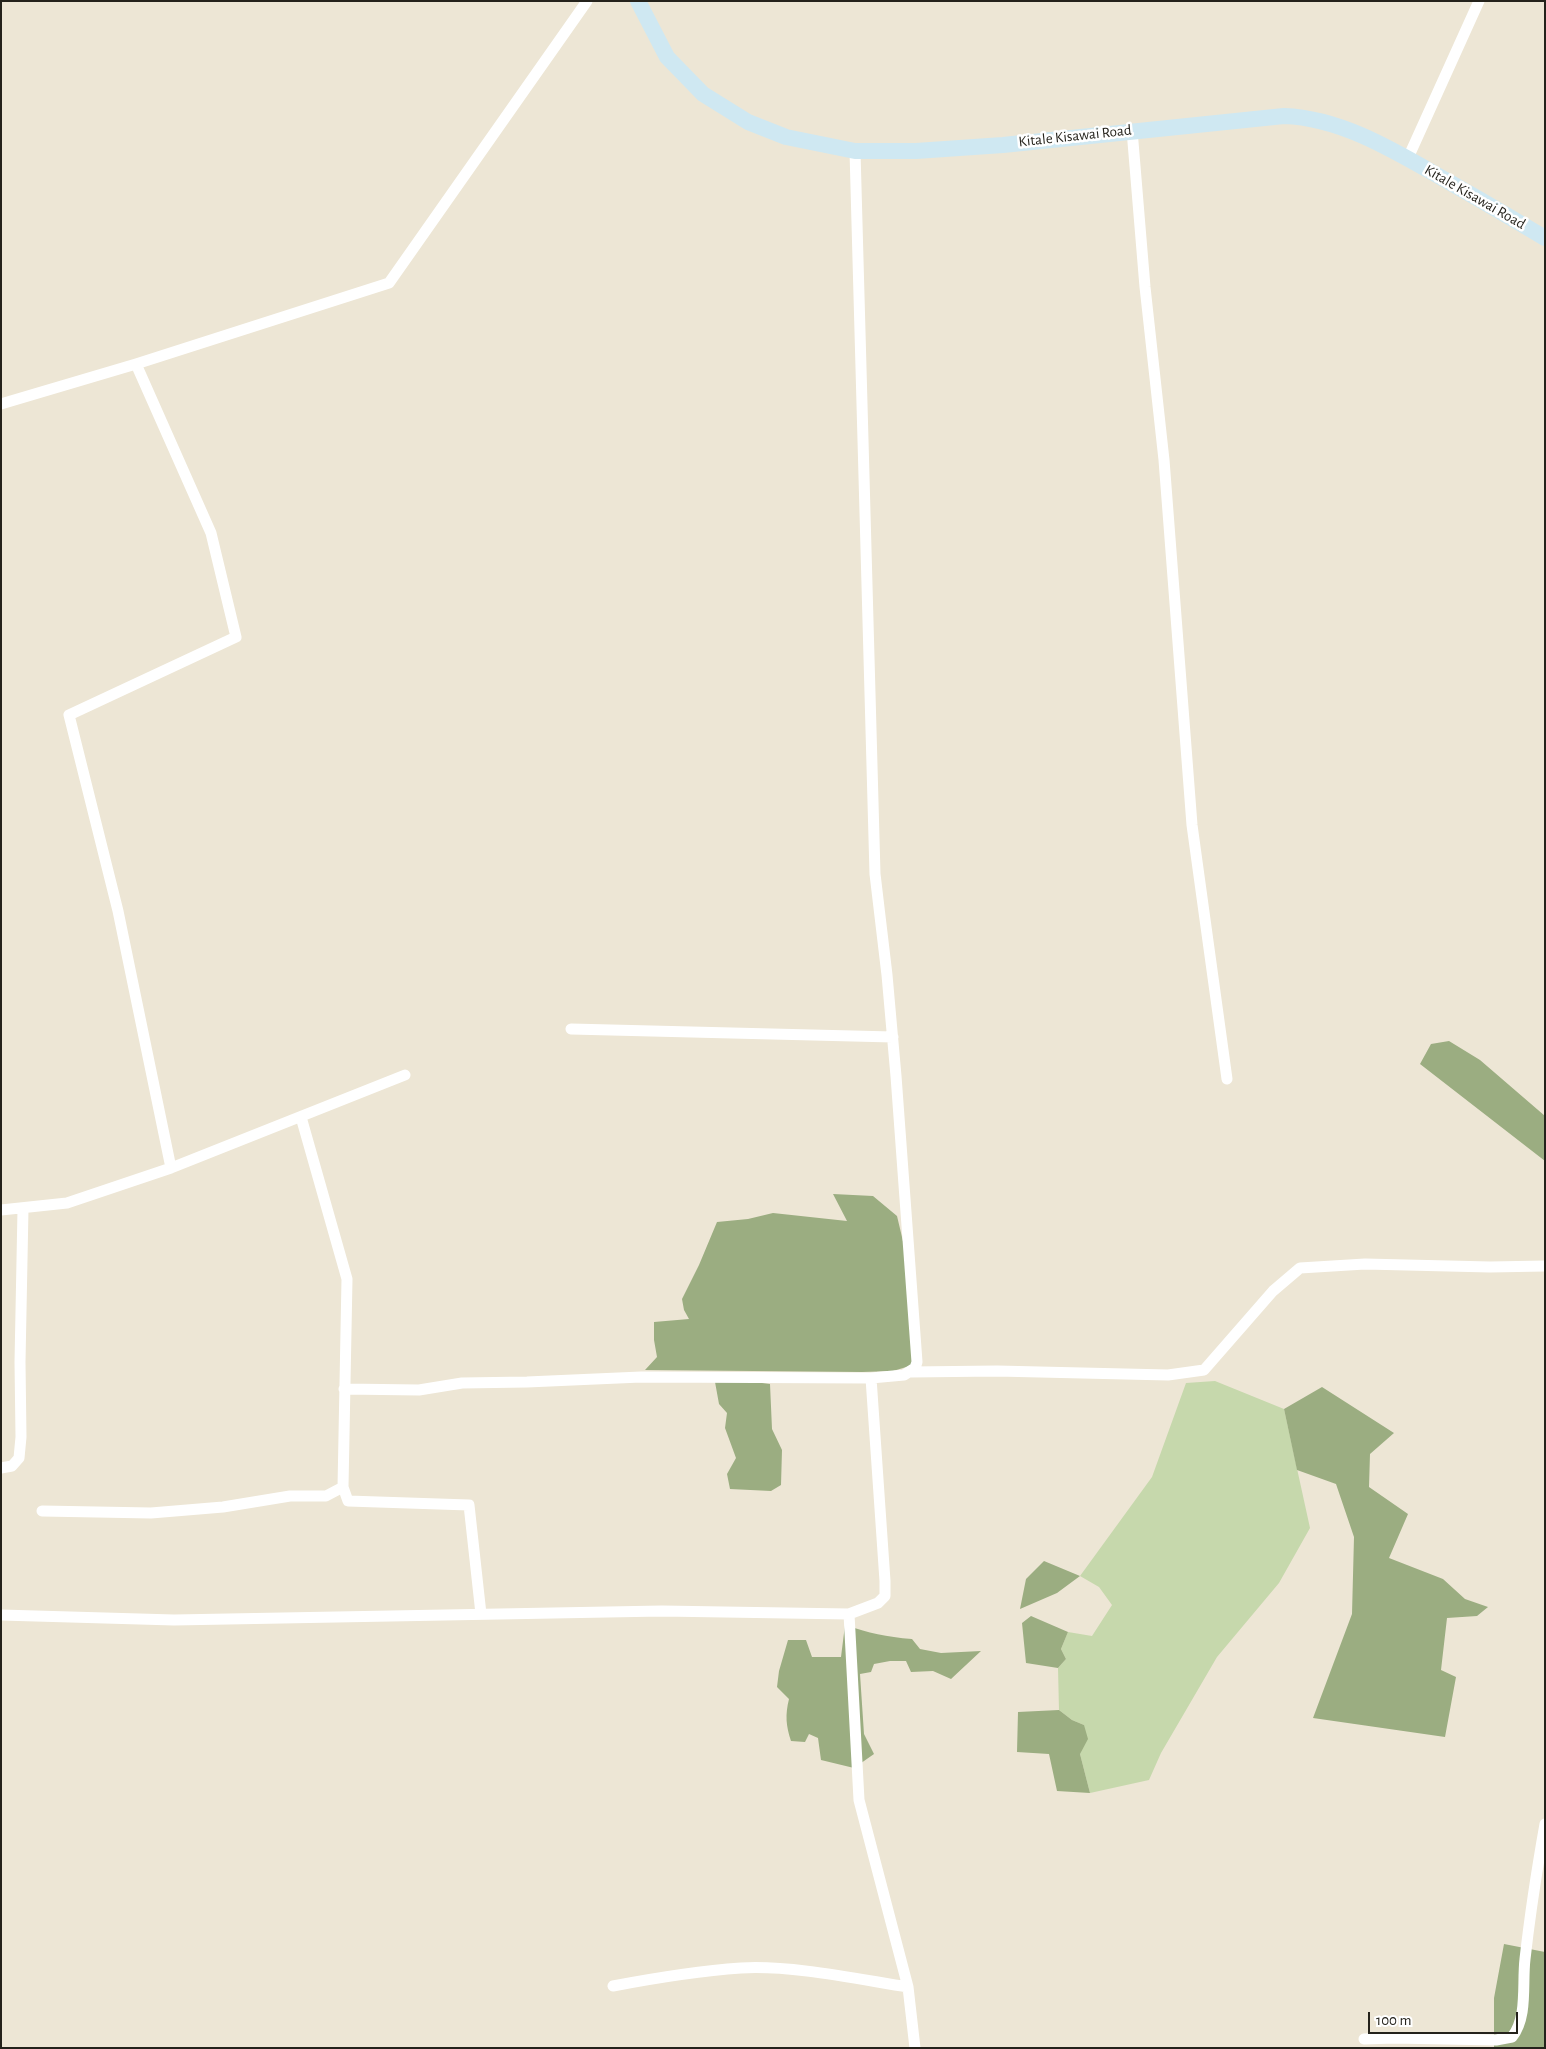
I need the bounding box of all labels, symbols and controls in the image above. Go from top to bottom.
street label: Kitale Kisawai Road [1018,121,1132,151]
street label: Kitale Kisawai Road [1421,161,1529,233]
scale bar [1371,2002,1521,2034]
text: 100 m [1376,2013,1411,2028]

